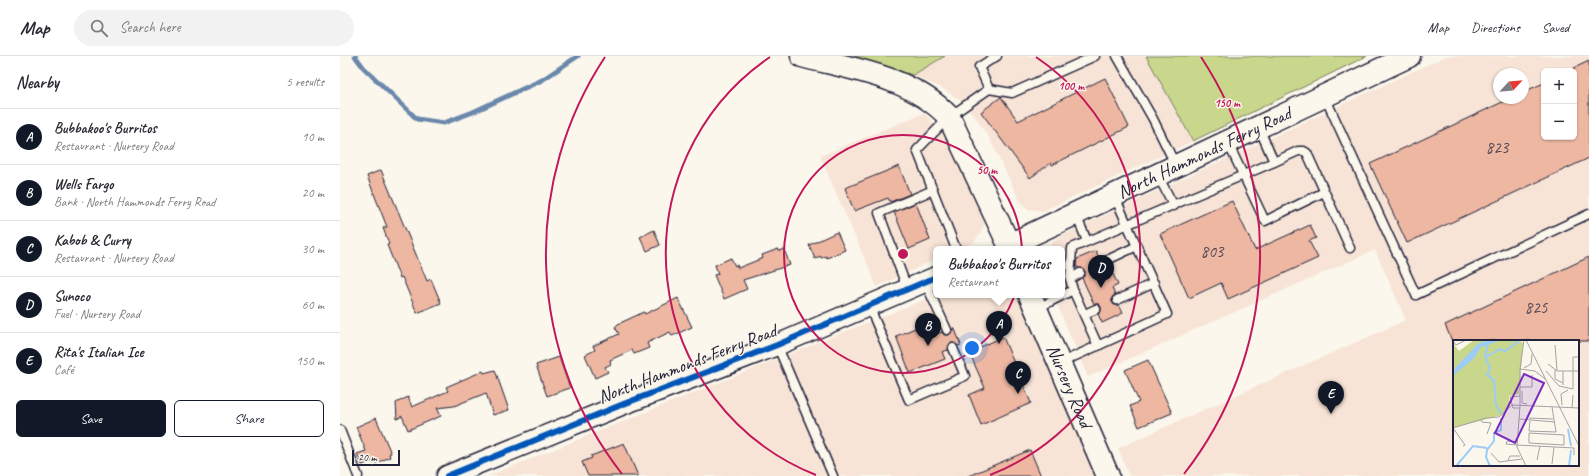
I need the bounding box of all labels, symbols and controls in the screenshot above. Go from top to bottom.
search box [74,10,354,46]
text: Map [20,16,50,40]
icon: search [88,17,110,39]
text: Search here [120,18,181,37]
text: Map [1428,19,1449,36]
text: Directions [1471,19,1520,36]
text: Saved [1542,19,1569,36]
north arrow [1493,68,1529,104]
map controls [1541,68,1577,140]
button: + [1541,68,1577,104]
text: Nearby [16,72,59,93]
text: 5 results [286,74,324,90]
text: 100 m [1058,78,1085,94]
text: 150 m [1214,95,1241,111]
street label: North Hammonds Ferry Road [1113,100,1297,204]
button: − [1541,104,1577,140]
text: Bubbakoo's Burritos [54,119,157,138]
text: A [26,129,32,145]
text: 10 m [302,129,324,145]
house number: 823 [1486,137,1510,158]
text: Restaurant · Nursery Road [54,138,174,154]
text: 50 m [977,162,998,178]
text: Wells Fargo [54,175,113,194]
text: B [26,185,32,201]
text: 20 m [302,185,324,201]
text: Bank · North Hammonds Ferry Road [54,194,215,210]
text: Kabob & Curry [54,231,131,250]
text: C [26,241,32,257]
text: 30 m [302,241,324,257]
house number: 803 [1201,241,1225,262]
popup [933,246,1065,298]
centre of rings [896,247,910,261]
text: Restaurant · Nursery Road [54,250,174,266]
text: Bubbakoo's Burritos [948,255,1050,274]
pin: D [1088,255,1114,288]
text: Restaurant [948,274,998,290]
text: Sunoco [54,287,90,306]
text: D [25,297,33,313]
text: 60 m [302,297,324,313]
house number: 825 [1525,297,1549,318]
text: Fuel · Nursery Road [54,306,140,322]
pin: A [986,311,1012,344]
pin: B [915,313,941,346]
street label: North Hammonds Ferry Road [594,318,782,409]
your location [962,338,982,358]
inset map [1453,340,1579,466]
street label: Nursery Road [1041,341,1099,434]
text: Rita's Italian Ice [54,343,144,362]
text: E [26,353,32,369]
text: 150 m [296,353,324,369]
pin: C [1005,361,1031,394]
text: Café [54,362,74,378]
pin: E [1318,381,1344,414]
button: Save [16,400,166,437]
button: Share [174,400,324,437]
scale bar [352,448,400,467]
text: 20 m [358,450,377,464]

